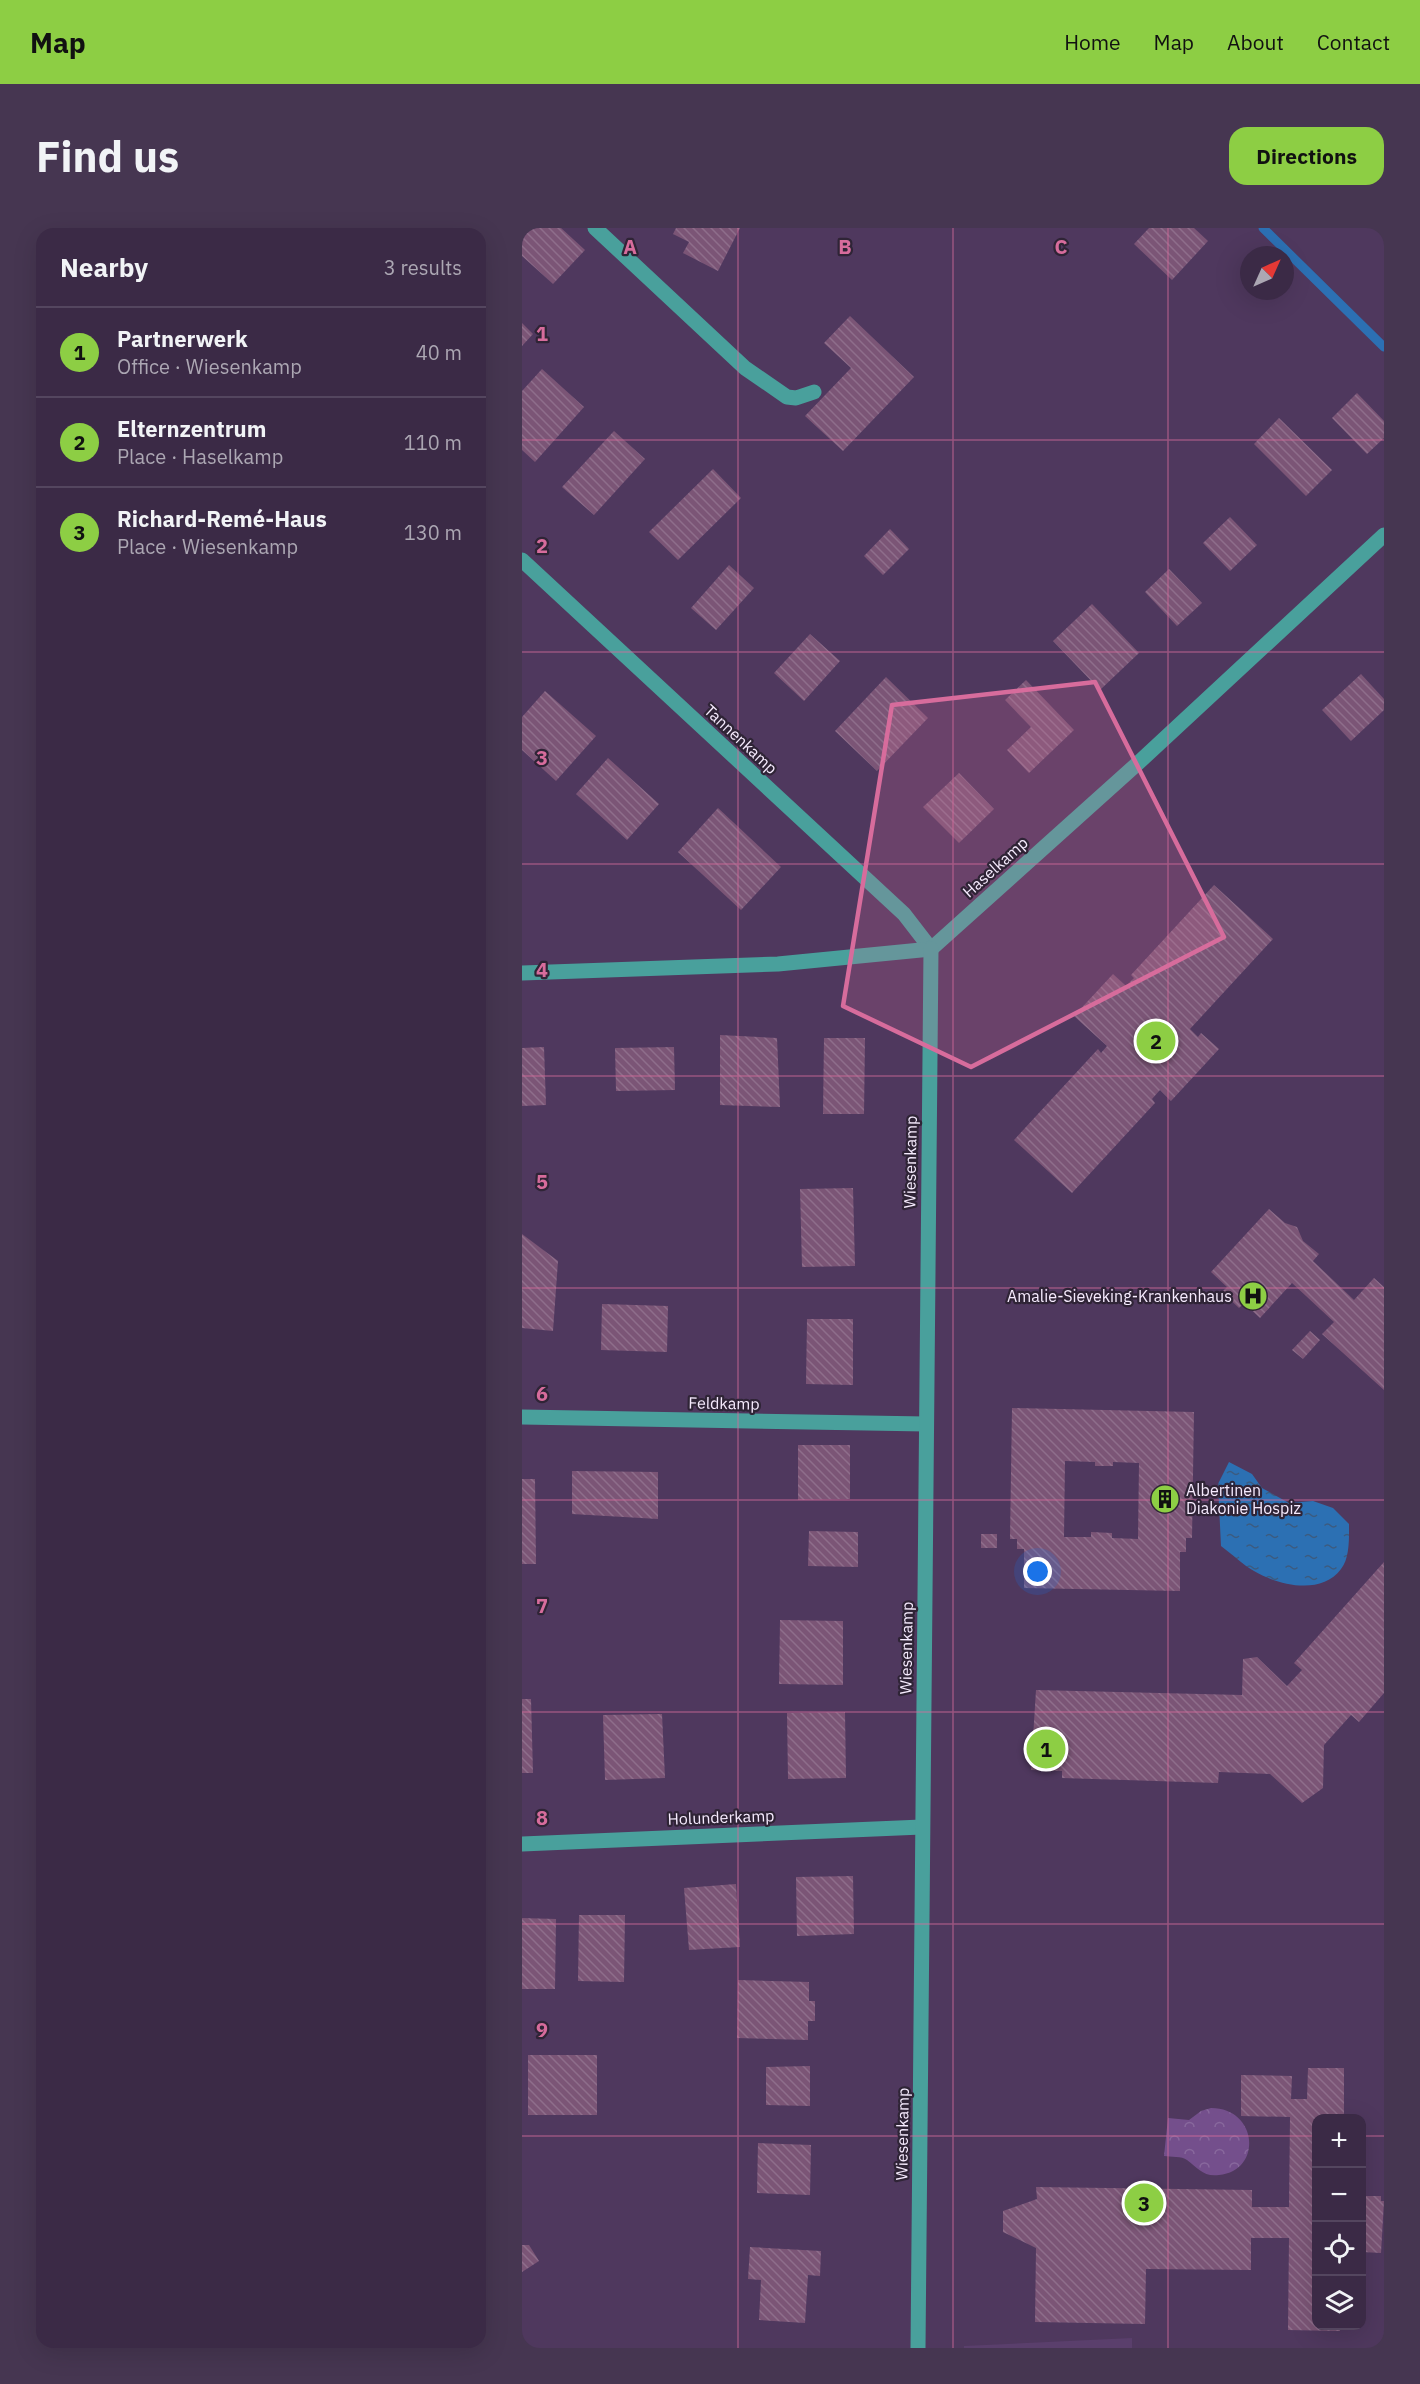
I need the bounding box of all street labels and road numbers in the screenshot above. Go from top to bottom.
street label: Tannenkamp [700,700,782,778]
street label: Haselkamp [958,832,1032,902]
street label: Wiesenkamp [899,1115,921,1209]
street label: Feldkamp [688,1392,760,1414]
street label: Wiesenkamp [895,1601,917,1695]
street label: Holunderkamp [667,1805,775,1829]
street label: Wiesenkamp [891,2087,913,2181]

